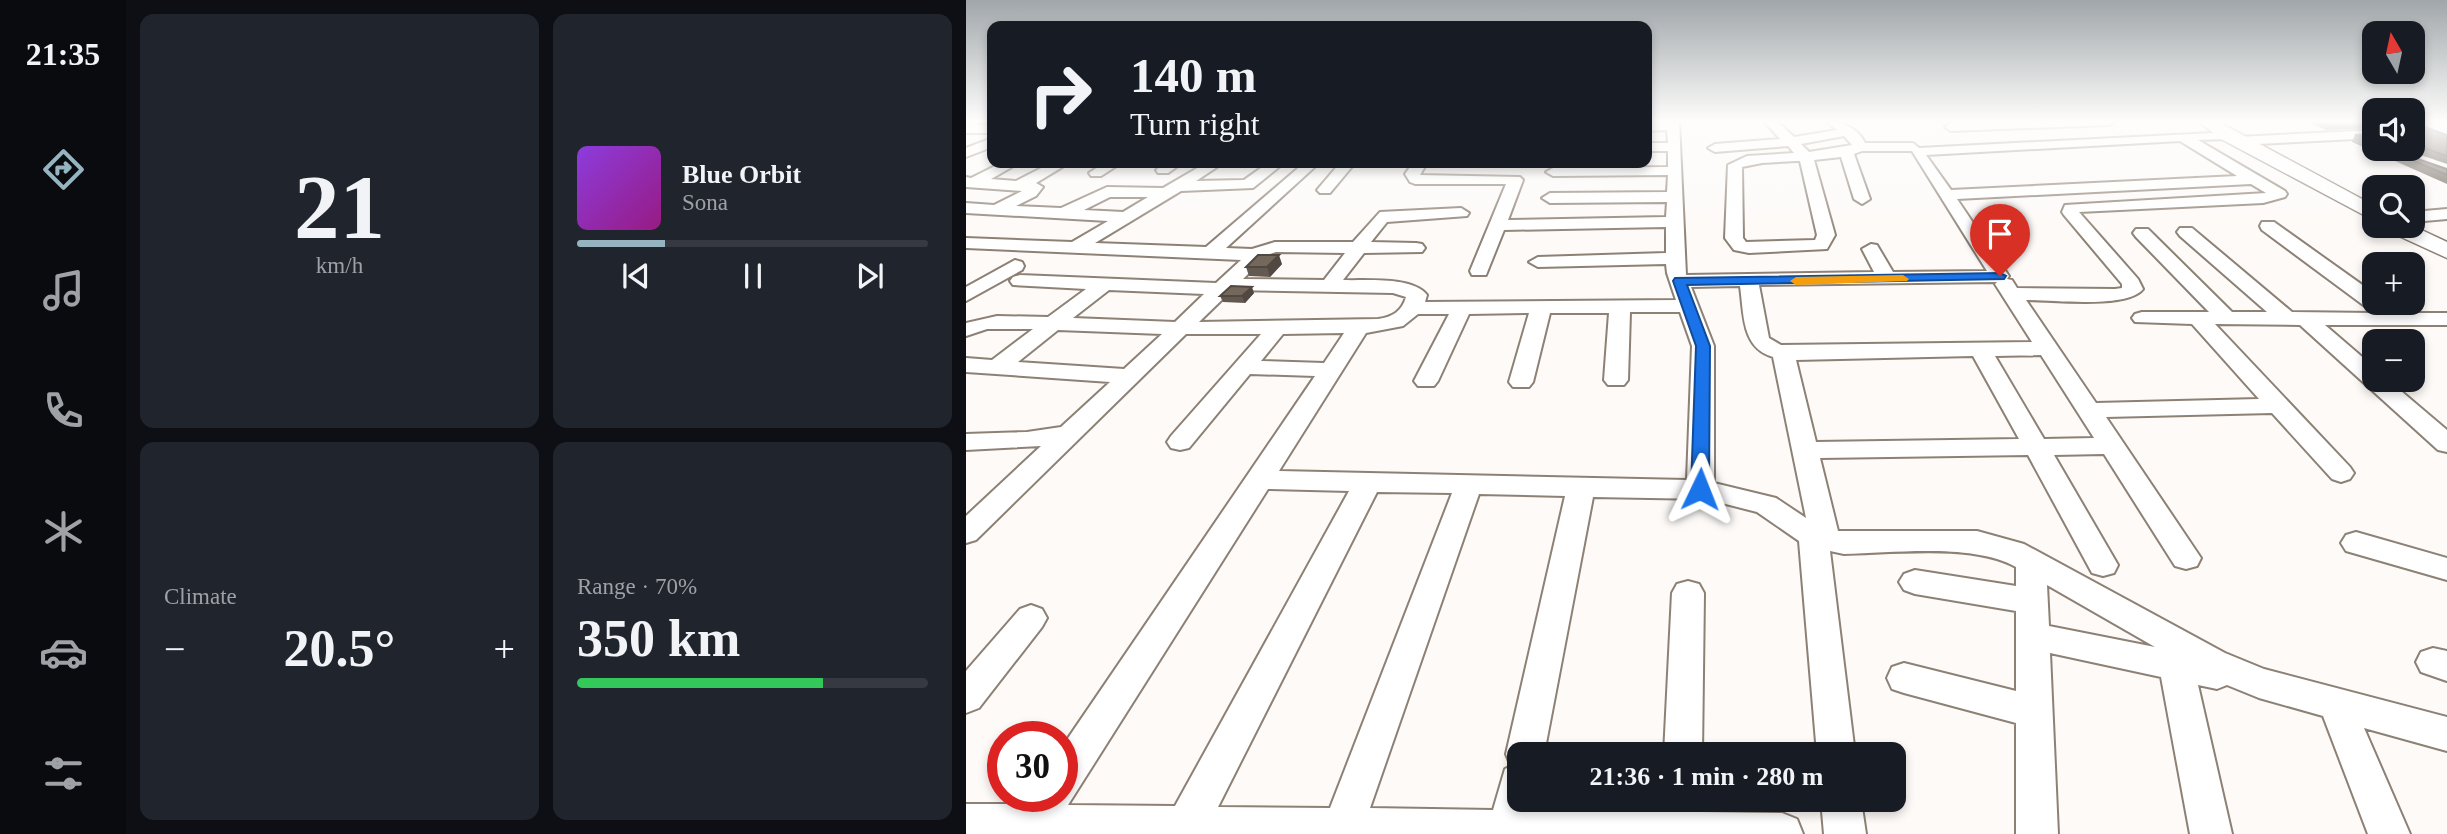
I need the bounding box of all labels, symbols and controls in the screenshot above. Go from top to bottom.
north arrow [2362,21,2426,84]
map controls [2362,21,2425,392]
text: 21:35 [26,36,100,72]
text: 140 m [1130,48,1257,103]
icon: right [1015,49,1106,140]
button: sound [2362,98,2425,161]
text: Turn right [1130,106,1260,142]
icon: directions [39,145,88,194]
text: 21 [294,157,385,258]
text: Blue Orbit [682,160,801,189]
button: search [2362,175,2425,238]
text: Sona [682,190,728,215]
pin [1970,204,2030,276]
icon: arrive [1981,215,2019,253]
button: + [2362,252,2425,315]
text: km/h [316,253,363,278]
icon: previous [617,257,655,295]
icon: pause [734,257,772,295]
icon: next [851,257,889,295]
icon: music [39,266,88,315]
button: − [2362,329,2425,392]
icon: phone [39,386,88,435]
position arrow [1663,452,1737,526]
icon: climate [39,507,88,556]
text: Range · 70% [577,574,697,599]
text: Climate [164,584,237,609]
text: 350 km [577,610,740,667]
text: 20.5° [284,620,395,677]
icon: car [39,628,88,677]
text: − [164,628,185,670]
text: + [494,628,515,670]
speed limit sign: 30 [987,721,1078,812]
icon: filters [39,749,88,798]
text: 21:36 · 1 min · 280 m [1590,762,1824,791]

